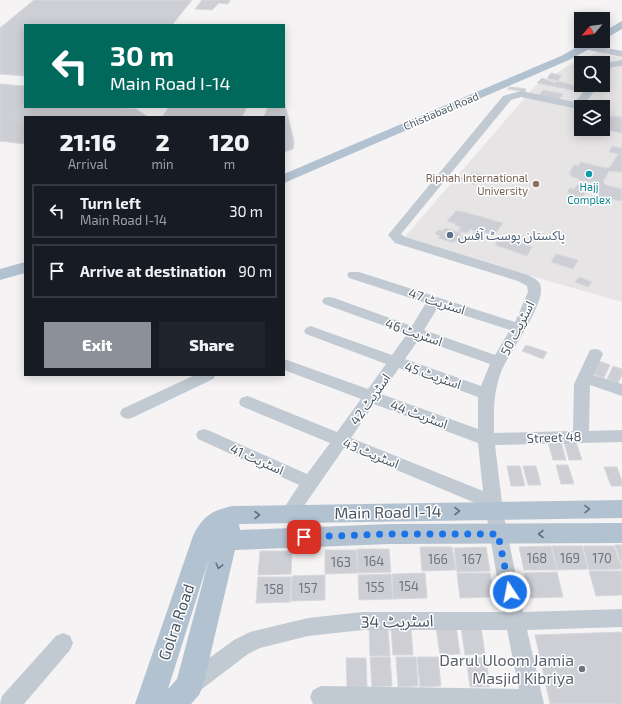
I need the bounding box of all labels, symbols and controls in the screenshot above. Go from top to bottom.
north arrow [574,12,610,48]
map controls [574,12,610,136]
text: 30 m [110,38,174,72]
icon: left [44,40,96,92]
button: search [574,56,610,92]
text: Main Road I-14 [110,72,231,94]
street label: Chistiabad Road [401,89,480,132]
button: layers [574,100,610,136]
text: 21:16 [59,127,116,156]
text: 2 [155,127,170,156]
text: 120 [209,127,250,156]
text: Arrival [68,156,108,172]
text: min [151,156,174,172]
text: m [224,156,235,172]
marker: Hajj Complex [584,169,594,179]
place label: Riphah International University [426,171,529,197]
marker: Riphah International University [531,179,541,189]
place label: Hajj Complex [567,180,611,206]
text: Turn left [80,194,141,212]
icon: left [46,200,68,222]
text: 30 m [229,202,263,220]
text: Main Road I-14 [80,212,167,228]
place label: پاکستان پوسٹ آفس [458,227,565,245]
marker: پاکستان پوسٹ آفس [445,230,455,240]
icon: arrive [46,260,68,282]
text: Arrive at destination [80,262,226,280]
text: 90 m [238,262,272,280]
street label: اسٹریٹ 47 [407,284,467,318]
street label: اسٹریٹ 50 [497,298,538,358]
street label: اسٹریٹ 46 [383,315,445,349]
button: Exit [44,322,151,368]
button: Share [159,322,265,368]
street label: اسٹریٹ 45 [403,358,463,392]
street label: اسٹریٹ 42 [346,370,394,428]
street label: اسٹریٹ 44 [388,396,450,432]
street label: Street 48 [526,428,582,446]
street label: اسٹریٹ 43 [341,435,401,472]
street label: اسٹریٹ 41 [228,440,286,478]
street label: Main Road I-14 [334,501,442,522]
one-way arrow [584,505,590,513]
one-way arrow [454,507,460,515]
one-way arrow [254,511,260,519]
pin [287,520,321,554]
icon: arrive [293,526,315,548]
one-way arrow [538,530,544,538]
house number: 168 [527,550,547,566]
house number: 169 [560,550,580,566]
house number: 170 [592,550,612,566]
house number: 166 [428,551,448,567]
house number: 167 [462,551,482,567]
house number: 164 [364,553,384,569]
house number: 163 [331,554,351,570]
one-way arrow [216,563,224,570]
position arrow [489,571,531,613]
house number: 154 [399,578,419,594]
house number: 155 [365,579,385,595]
house number: 157 [299,580,318,596]
street label: Golra Road [154,581,197,663]
house number: 158 [264,581,284,597]
street label: اسٹریٹ 34 [360,610,434,632]
place label: Darul Uloom Jamia Masjid Kibriya [439,650,574,688]
marker: Darul Uloom Jamia Masjid Kibriya [577,664,587,674]

